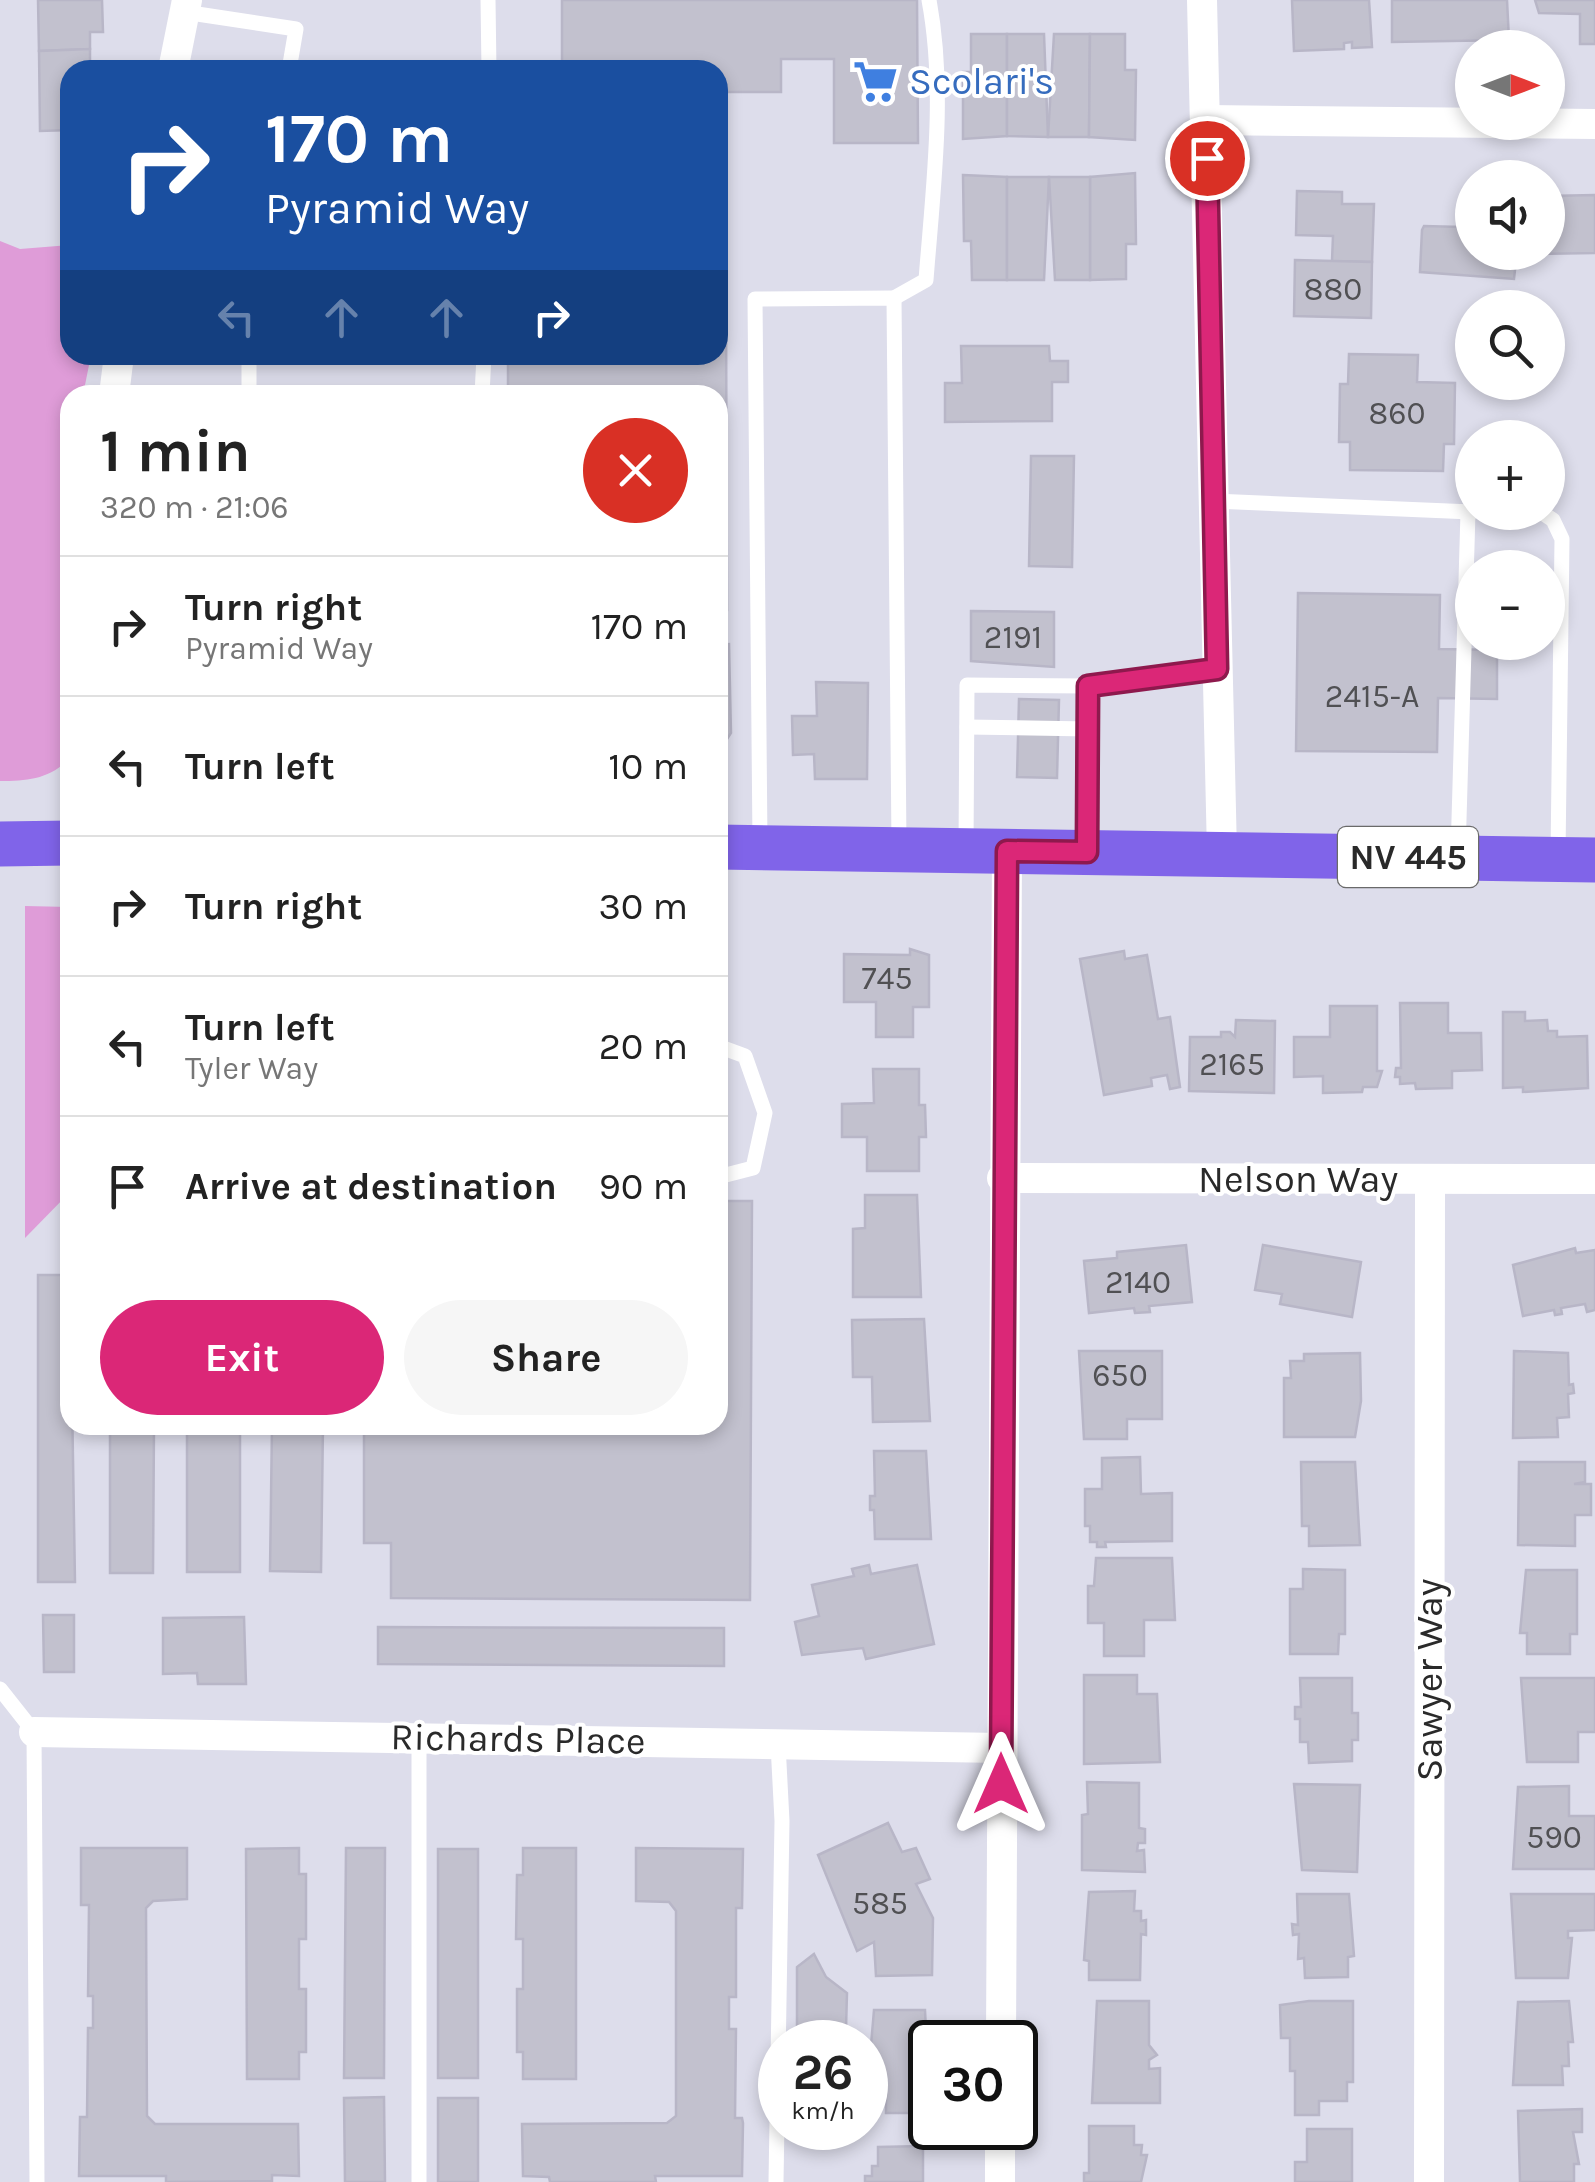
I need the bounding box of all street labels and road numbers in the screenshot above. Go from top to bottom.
road number: NV 445 [1338,827,1478,887]
street label: Nelson Way [1198,1157,1398,1202]
street label: Sawyer Way [1407,1578,1452,1781]
street label: Richards Place [390,1714,646,1764]

